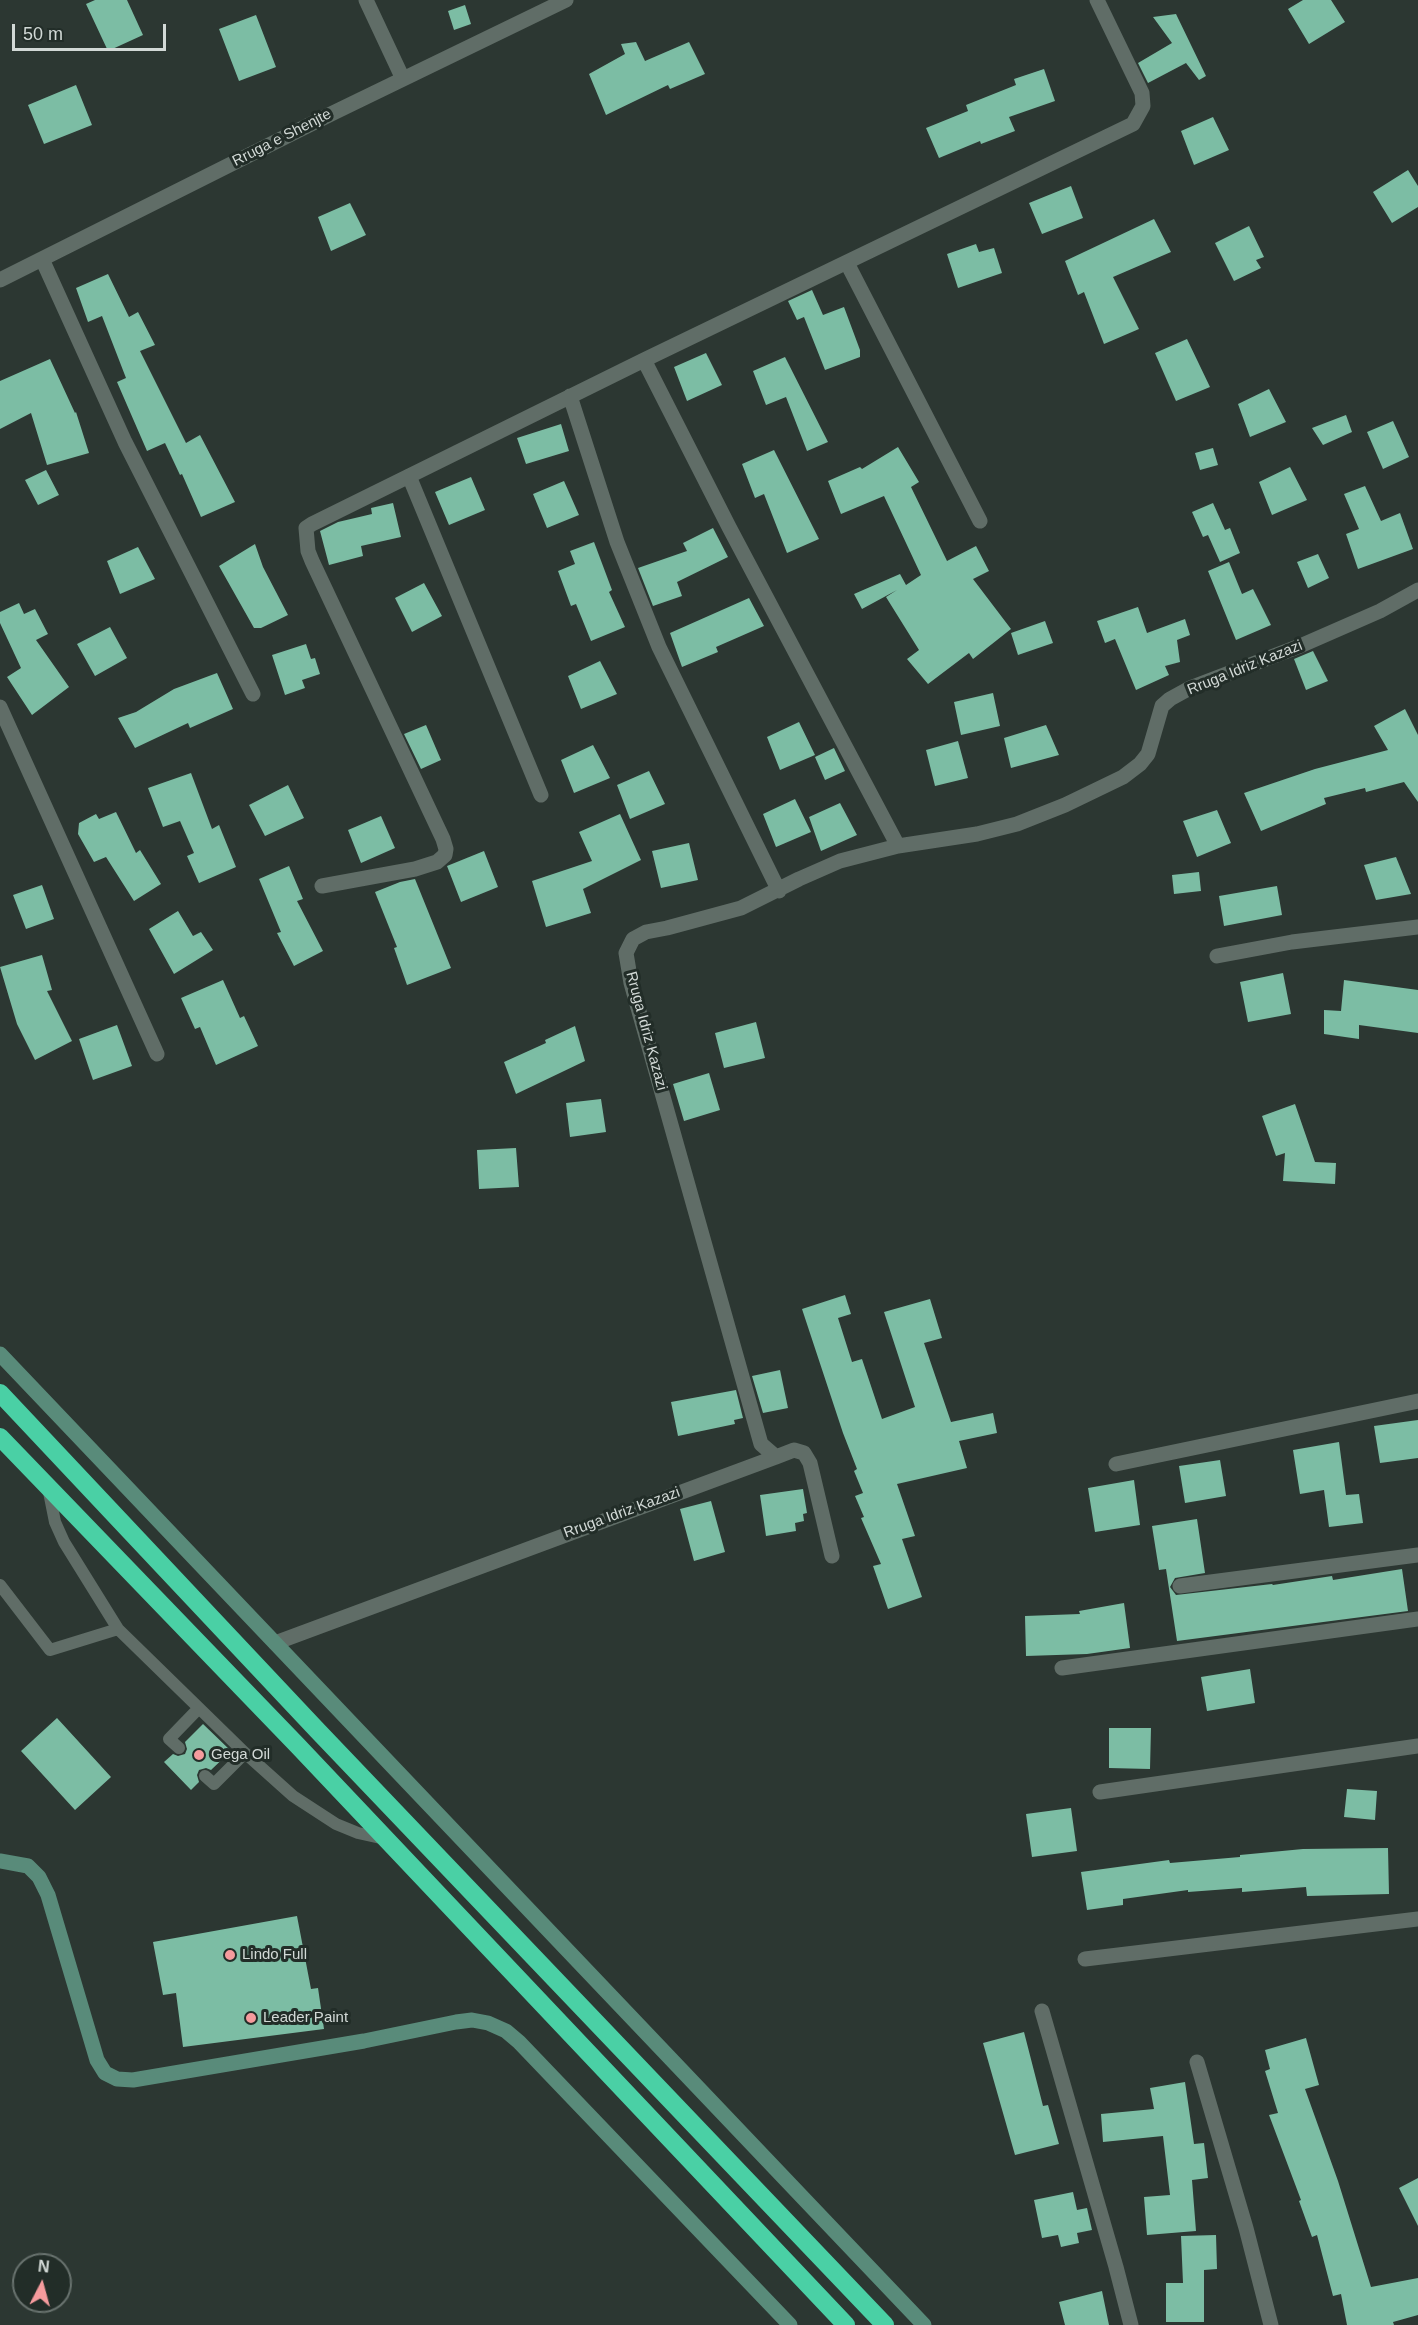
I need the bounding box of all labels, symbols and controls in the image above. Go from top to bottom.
scale bar [15,12,170,50]
text: 50 m [23,24,63,44]
street label: Rruga e Shenjte [230,105,334,171]
street label: Rruga Idriz Kazazi [1185,637,1305,699]
street label: Rruga Idriz Kazazi [621,969,671,1093]
street label: Rruga Idriz Kazazi [561,1484,683,1542]
place label: Gega Oil [211,1746,270,1764]
marker: Gega Oil [192,1748,206,1762]
place label: Lindo Full [242,1946,307,1964]
marker: Lindo Full [223,1948,237,1962]
place label: Leader Paint [263,2009,348,2027]
marker: Leader Paint [244,2011,258,2025]
north arrow [12,2253,72,2313]
text: N [37,2258,50,2276]

